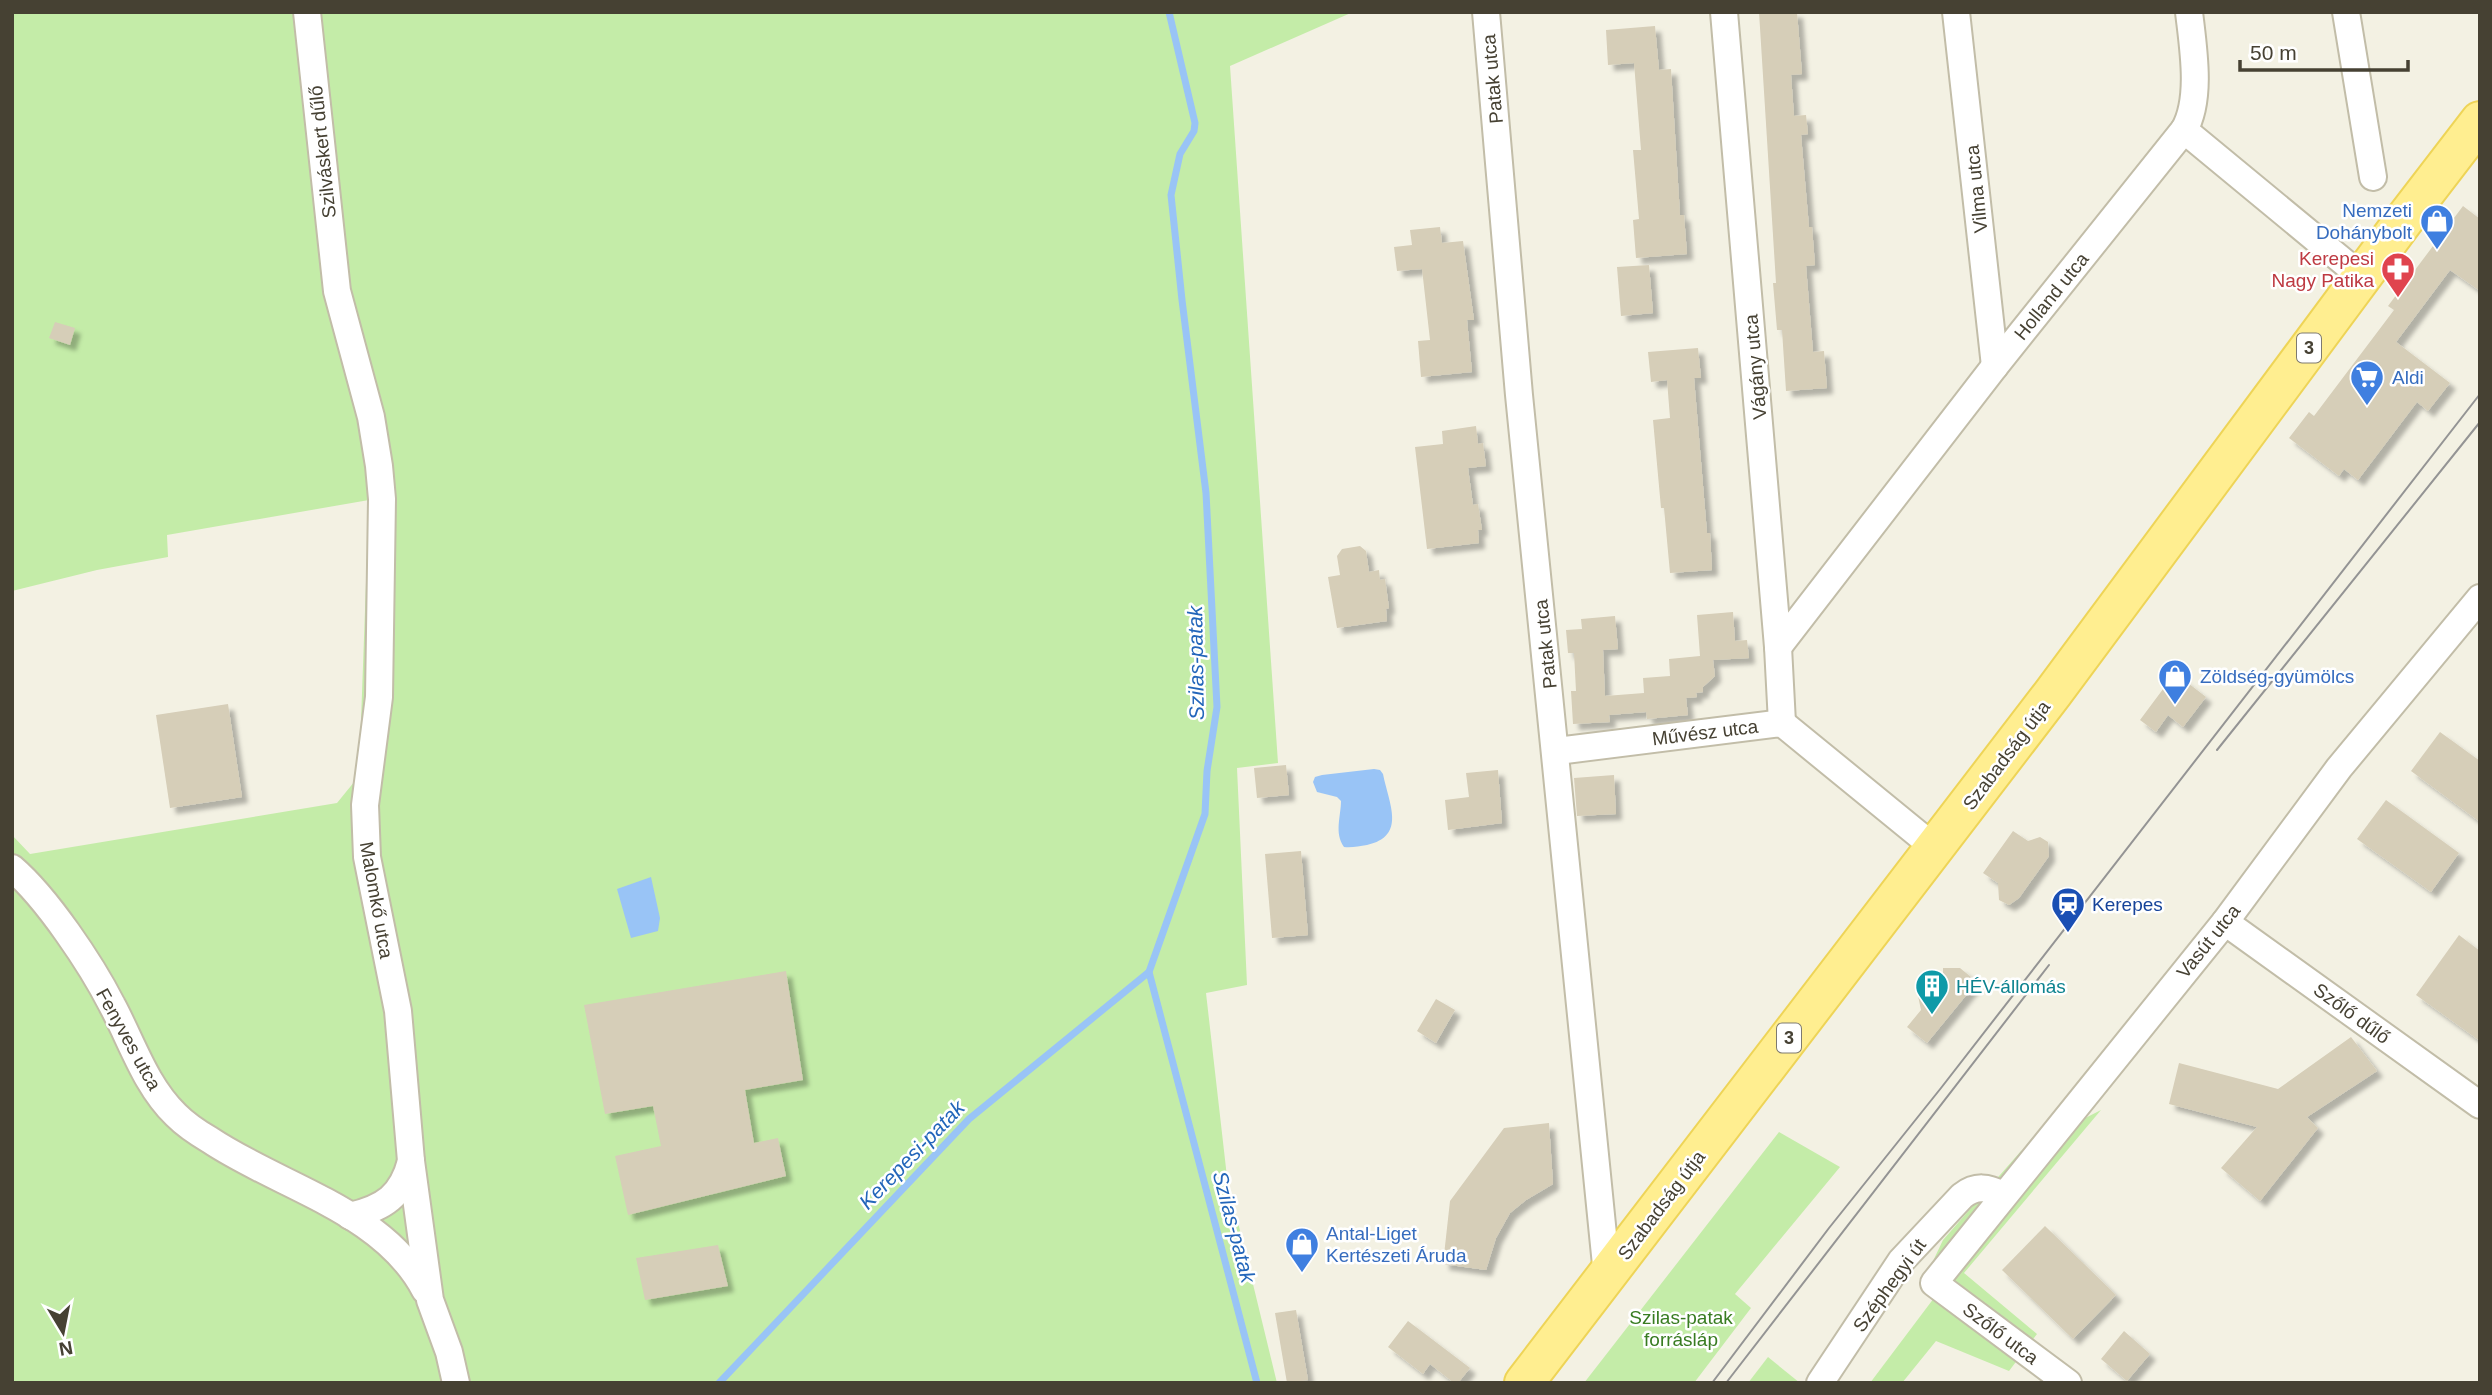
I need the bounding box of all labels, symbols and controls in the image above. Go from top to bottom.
scale bar [2240,28,2408,72]
street label: Patak utca [1478,33,1507,125]
text: 50 m [2250,41,2297,64]
street label: Szilváskert dűlő [305,85,340,219]
street label: Vilma utca [1961,143,1992,234]
place label: Nemzeti Dohánybolt [2316,200,2413,243]
shop icon: Nemzeti Dohánybolt [2418,202,2456,251]
street label: Holland utca [2010,248,2093,344]
place label: Kerepesi Nagy Patika [2272,248,2374,291]
pharmacy icon: Kerepesi Nagy Patika [2379,250,2417,299]
street label: Vágány utca [1740,313,1771,420]
road number: 3 [2297,334,2321,362]
supermarket icon: Aldi [2348,358,2386,407]
place label: Aldi [2392,367,2424,388]
street label: Patak utca [1530,598,1561,690]
water label: Szilas-patak [1183,604,1208,720]
shop icon: Zöldség-gyümölcs [2156,657,2194,706]
place label: Zöldség-gyümölcs [2200,666,2354,687]
street label: Szabadság útja [1959,696,2054,814]
street label: Művész utca [1651,716,1760,749]
street label: Malomkő utca [356,840,397,961]
station icon: Kerepes [2049,885,2087,934]
place label: Kerepes [2092,894,2163,915]
street label: Vasút utca [2172,900,2245,982]
building icon: HÉV-állomás [1913,967,1951,1016]
place label: HÉV-állomás [1956,976,2066,997]
street label: Szőlő dűlő [2310,979,2394,1048]
street label: Fenyves utca [92,985,165,1094]
road number: 3 [1777,1023,1801,1052]
water label: Kerepesi-patak [854,1095,970,1213]
street label: Szabadság útja [1614,1146,1709,1264]
water label: Szilas-patak [1209,1169,1261,1287]
place label: Antal-Liget Kertészeti Áruda [1326,1223,1467,1266]
shop icon: Antal-Liget Kertészeti Áruda [1283,1225,1321,1274]
street label: Széphegyi út [1849,1234,1931,1336]
north arrow [28,1297,98,1367]
street label: Szőlő utca [1959,1298,2043,1369]
park label: Szilas-patak forrásláp [1629,1307,1733,1350]
text: N [57,1337,74,1360]

